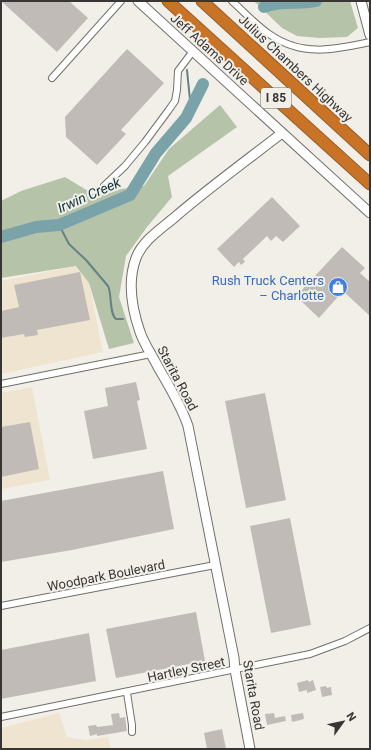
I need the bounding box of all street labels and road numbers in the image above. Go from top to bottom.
street label: Jeff Adams Drive [168,10,252,88]
street label: Julius Chambers Highway [236,12,356,125]
road number: I 85 [261,88,291,108]
street label: Starita Road [154,343,201,413]
street label: Woodpark Boulevard [46,557,166,594]
street label: Hartley Street [146,654,226,685]
street label: Starita Road [240,659,267,731]

